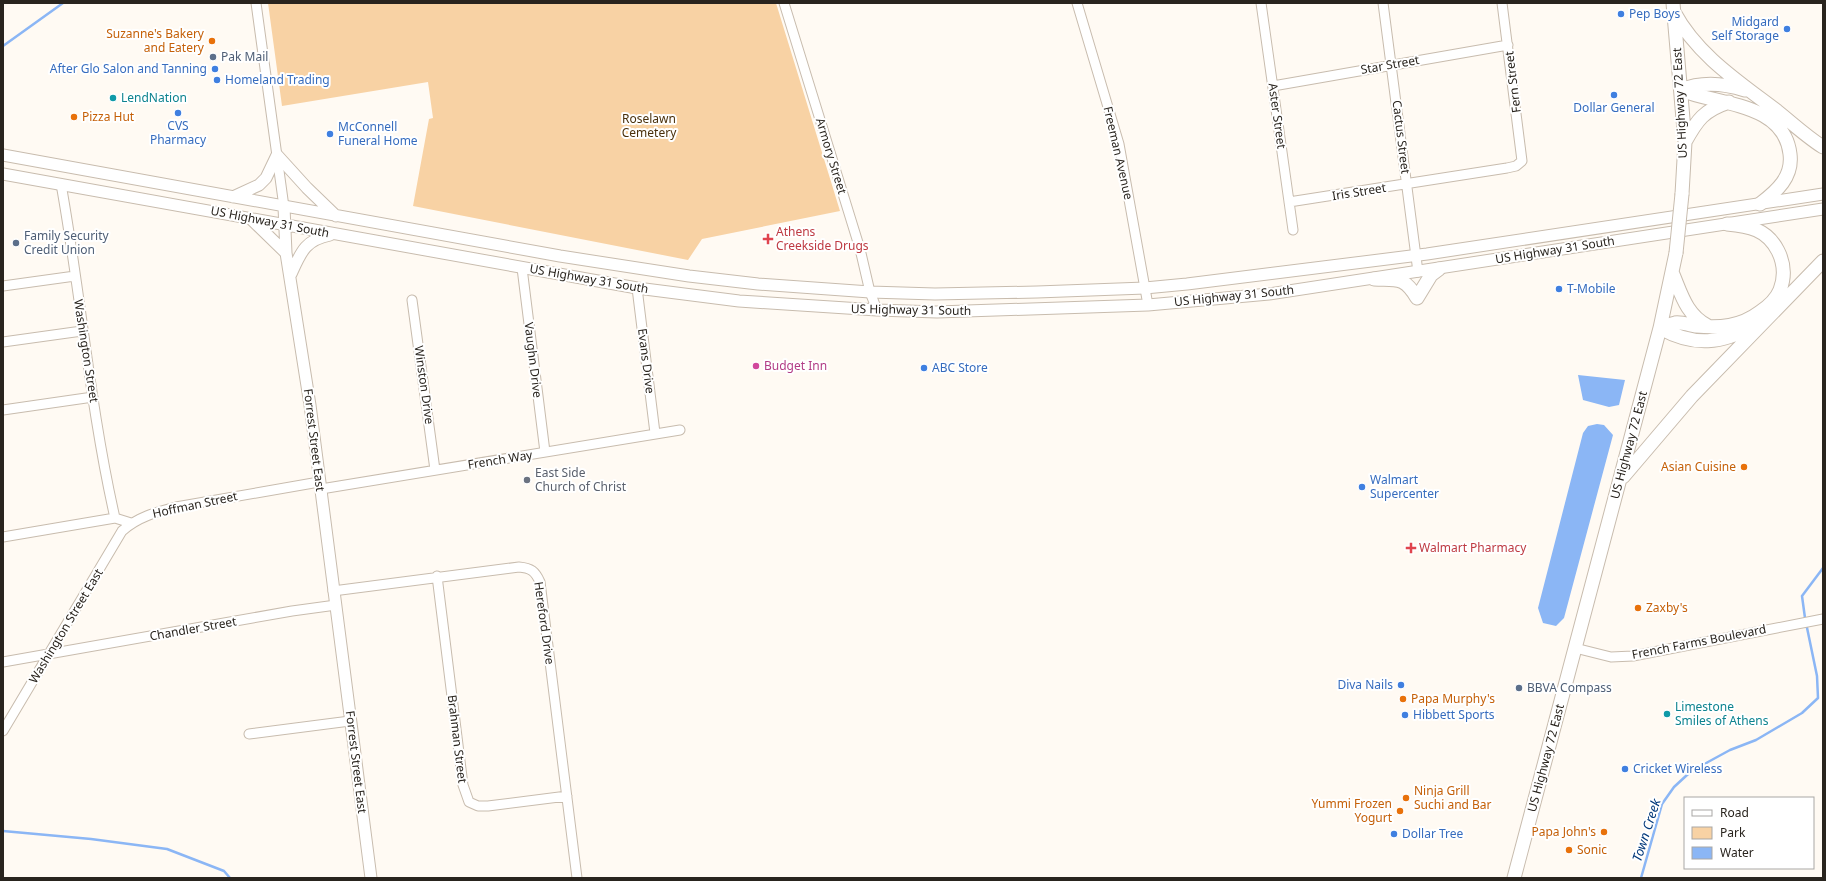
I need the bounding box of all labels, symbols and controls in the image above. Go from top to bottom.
place label: Pep Boys [1629,5,1680,22]
marker: Pep Boys [1616,9,1626,19]
place label: Midgard Self Storage [1712,13,1779,44]
marker: Midgard Self Storage [1782,24,1792,34]
place label: Suzanne's Bakery and Eatery [106,25,205,56]
marker: Suzanne's Bakery and Eatery [207,36,217,46]
street label: US Highway 72 East [1668,46,1691,159]
place label: Pak Mail [221,48,268,65]
street label: Fern Street [1500,50,1525,114]
street label: Star Street [1359,51,1421,78]
marker: Pak Mail [208,52,218,62]
place label: After Glo Salon and Tanning [50,60,207,77]
marker: After Glo Salon and Tanning [210,64,220,74]
place label: Homeland Trading [225,71,330,88]
marker: Homeland Trading [212,75,222,85]
street label: Aster Street [1264,82,1291,150]
place label: LendNation [121,89,187,106]
marker: Dollar General [1609,90,1619,100]
marker: LendNation [108,93,118,103]
street label: Cactus Street [1389,99,1415,175]
place label: Dollar General [1573,99,1655,116]
street label: Freeman Avenue [1100,105,1138,201]
place label: Pizza Hut [82,108,135,125]
marker: CVS Pharmacy [173,108,183,118]
park label: Roselawn Cemetery [622,110,677,141]
marker: Pizza Hut [69,112,79,122]
street label: Armory Street [812,116,851,197]
place label: CVS Pharmacy [150,117,207,148]
place label: McConnell Funeral Home [338,118,418,149]
marker: McConnell Funeral Home [325,129,335,139]
street label: Iris Street [1331,179,1388,204]
street label: US Highway 31 South [209,202,331,241]
place label: Athens Creekside Drugs [776,223,869,254]
place label: Family Security Credit Union [24,227,110,258]
street label: US Highway 31 South [1494,232,1616,267]
marker: Athens Creekside Drugs [763,234,773,244]
marker: Family Security Credit Union [11,238,21,248]
street label: US Highway 31 South [528,260,650,297]
place label: T-Mobile [1567,280,1616,297]
street label: US Highway 31 South [1173,281,1295,310]
marker: T-Mobile [1554,284,1564,294]
street label: Washington Street [70,298,103,404]
street label: US Highway 31 South [851,300,971,319]
street label: Vaughn Drive [520,321,547,399]
street label: Evans Drive [634,327,659,395]
street label: Winston Drive [411,345,438,426]
place label: Budget Inn [764,357,827,374]
place label: ABC Store [932,359,988,376]
marker: Budget Inn [751,361,761,371]
marker: ABC Store [919,363,929,373]
street label: Forrest Street East [300,388,329,493]
street label: US Highway 72 East [1606,388,1651,501]
street label: French Way [466,446,534,473]
place label: Asian Cuisine [1661,458,1736,475]
marker: Asian Cuisine [1739,462,1749,472]
place label: East Side Church of Christ [535,464,627,495]
place label: Walmart Supercenter [1370,471,1439,502]
marker: East Side Church of Christ [522,475,532,485]
marker: Walmart Supercenter [1357,482,1367,492]
street label: Hoffman Street [151,487,240,522]
place label: Walmart Pharmacy [1419,539,1527,556]
marker: Walmart Pharmacy [1406,543,1416,553]
street label: Washington Street East [25,565,107,686]
street label: Hereford Drive [530,580,559,666]
place label: Zaxby's [1646,599,1688,616]
marker: Zaxby's [1633,603,1643,613]
street label: Chandler Street [148,612,238,645]
street label: French Farms Boulevard [1630,620,1767,663]
place label: Diva Nails [1337,676,1393,693]
place label: BBVA Compass [1527,679,1612,696]
marker: Diva Nails [1396,680,1406,690]
marker: BBVA Compass [1514,683,1524,693]
place label: Papa Murphy's [1411,690,1495,707]
street label: Brahman Street [444,694,471,785]
marker: Papa Murphy's [1398,694,1408,704]
place label: Limestone Smiles of Athens [1675,698,1769,729]
street label: US Highway 72 East [1523,701,1568,814]
place label: Hibbett Sports [1413,706,1495,723]
marker: Limestone Smiles of Athens [1662,709,1672,719]
street label: Forrest Street East [342,710,371,815]
marker: Hibbett Sports [1400,710,1410,720]
place label: Cricket Wireless [1633,760,1722,777]
marker: Cricket Wireless [1620,764,1630,774]
place label: Ninja Grill Suchi and Bar [1414,782,1492,813]
marker: Ninja Grill Suchi and Bar [1401,793,1411,803]
place label: Yummi Frozen Yogurt [1312,795,1393,826]
water label: Town Creek [1627,796,1665,864]
legend [1684,797,1814,869]
text: Road [1720,804,1749,821]
marker: Yummi Frozen Yogurt [1395,806,1405,816]
place label: Papa John's [1531,823,1596,840]
text: Park [1720,824,1746,841]
place label: Dollar Tree [1402,825,1464,842]
marker: Papa John's [1599,827,1609,837]
marker: Dollar Tree [1389,829,1399,839]
place label: Sonic [1577,841,1607,858]
text: Water [1720,844,1754,861]
marker: Sonic [1564,845,1574,855]

